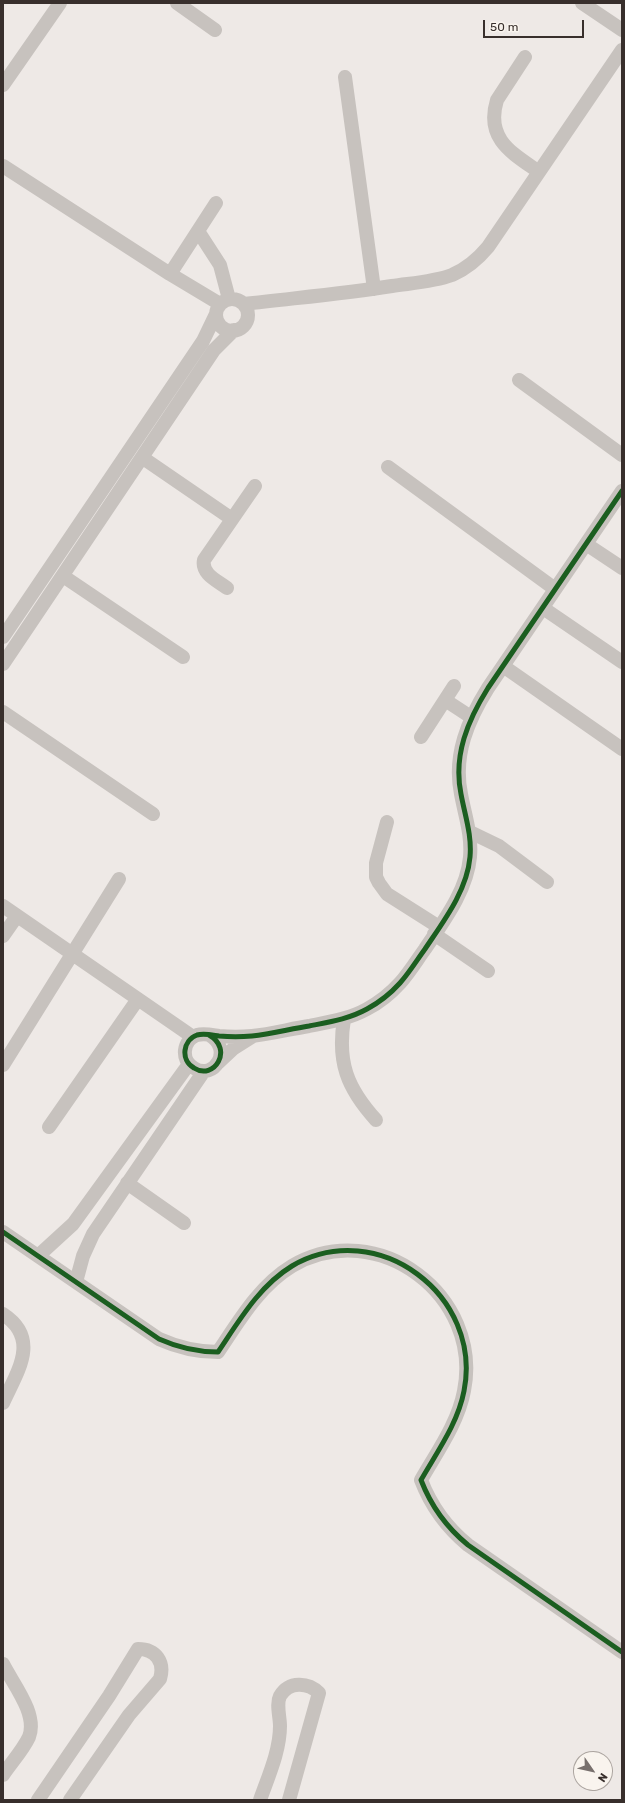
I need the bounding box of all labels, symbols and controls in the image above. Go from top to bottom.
scale bar [485,12,586,38]
text: 50 m [490,20,518,34]
north arrow [573,1751,613,1791]
text: N [595,1771,610,1784]

